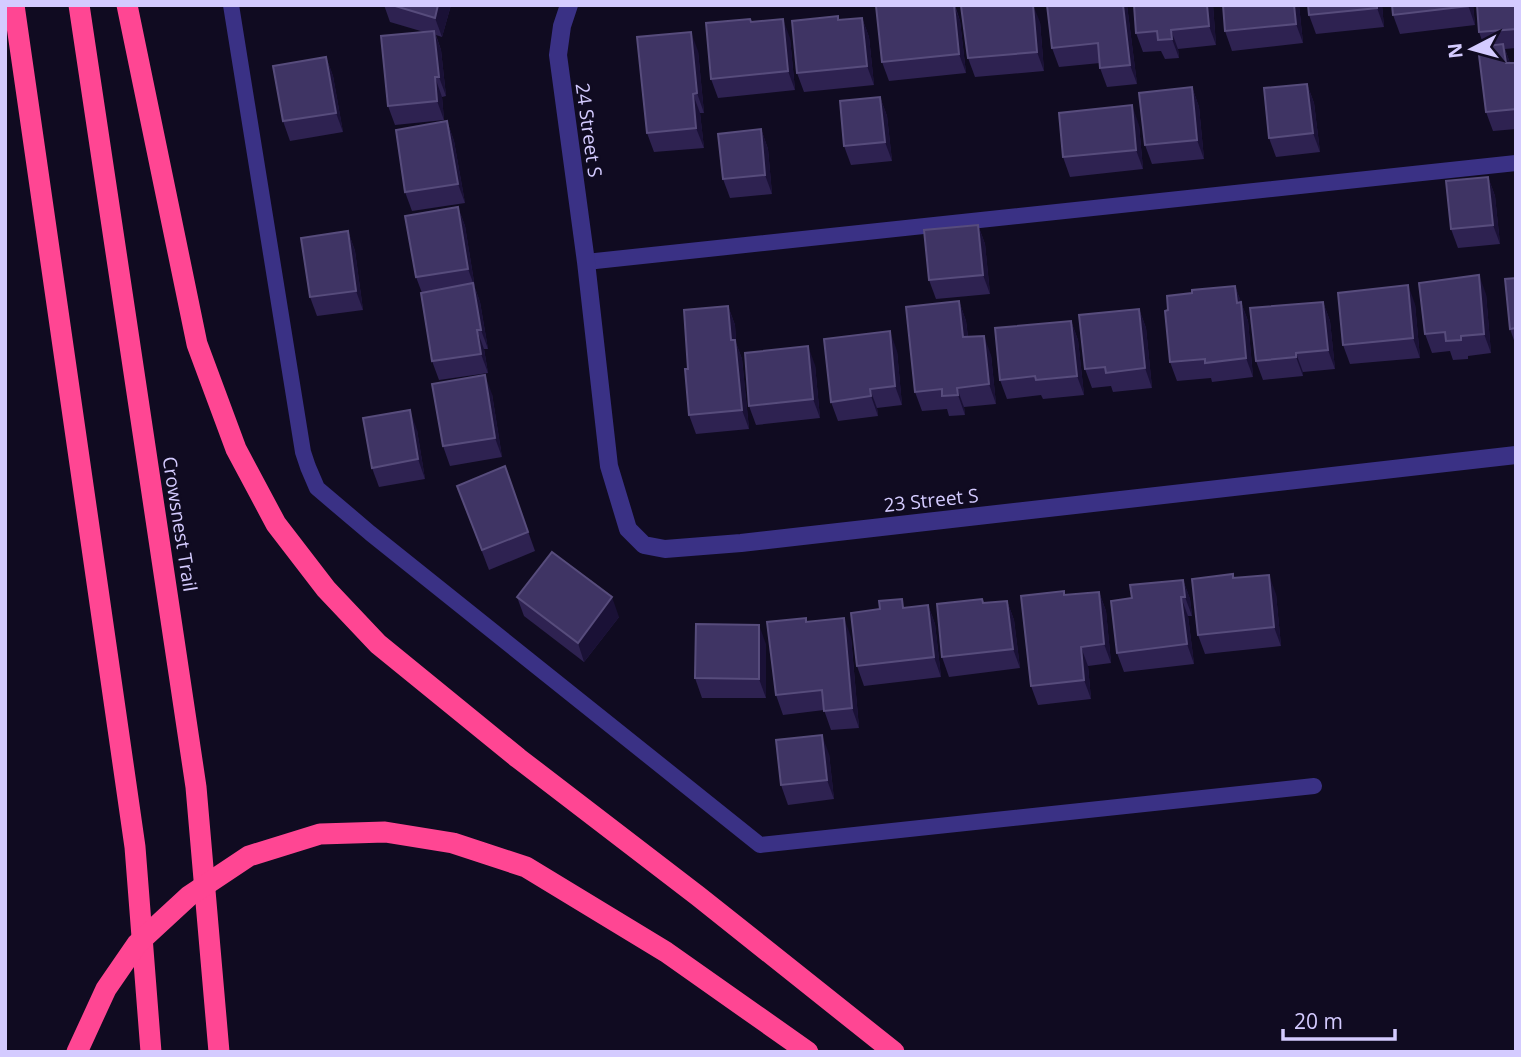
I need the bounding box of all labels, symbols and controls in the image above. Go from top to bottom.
north arrow [1437,14,1507,84]
text: N [1441,42,1469,60]
street label: 24 Street S [570,81,608,179]
street label: Crowsnest Trail [156,455,204,593]
street label: 23 Street S [882,482,980,518]
scale bar [1283,998,1395,1042]
text: 20 m [1294,1007,1343,1035]

